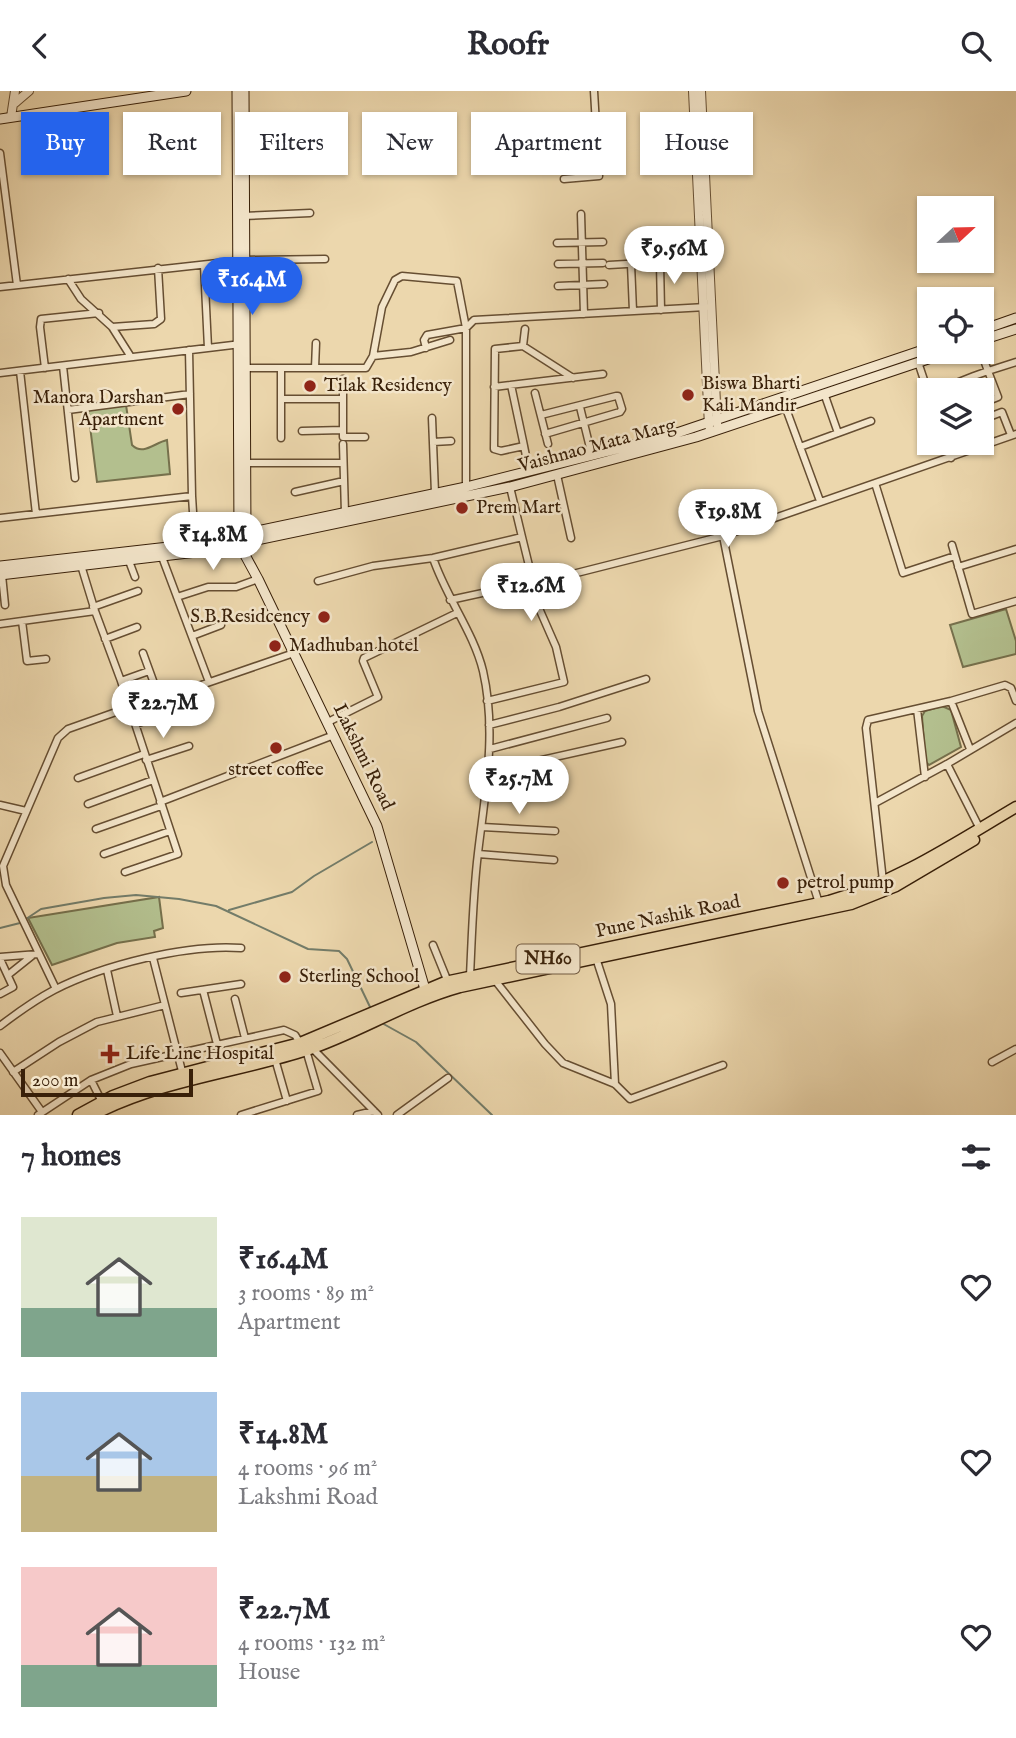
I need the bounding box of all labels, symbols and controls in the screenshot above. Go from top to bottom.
text: Roofr [467,25,549,66]
icon: back [21,27,59,65]
icon: search [957,27,995,65]
chip: Buy [21,112,109,175]
chip: Rent [123,112,221,175]
chip: Filters [235,112,348,175]
chip: New [362,112,457,175]
chip: Apartment [471,112,626,175]
chip: House [640,112,753,175]
north arrow [917,196,994,273]
map controls [917,196,994,455]
pin: ₹9.56M [617,227,731,286]
text: ₹9.56M [640,234,708,263]
pin: ₹16.4M [195,257,309,317]
text: ₹16.4M [217,265,287,294]
button: locate [917,287,994,364]
place label: Biswa Bharti Kali Mandir [702,372,801,418]
place label: Tilak Residency [324,374,453,398]
marker: Tilak Residency [302,378,318,394]
button: layers [917,378,994,455]
place label: Manora Darshan Apartment [33,386,164,432]
marker: Biswa Bharti Kali Mandir [680,387,696,403]
marker: Manora Darshan Apartment [170,401,186,417]
street label: Vaishnao Mata Marg [515,413,679,479]
pin: ₹19.8M [671,489,785,549]
place label: Prem Mart [476,496,562,520]
text: ₹19.8M [694,497,762,526]
marker: Prem Mart [454,500,470,516]
pin: ₹14.8M [156,512,270,572]
text: ₹14.8M [178,520,248,549]
pin: ₹12.6M [474,563,588,623]
text: ₹12.6M [497,571,565,600]
place label: S.B.Residcency [190,605,311,629]
marker: S.B.Residcency [316,609,332,625]
place label: Madhuban hotel [289,634,419,658]
marker: Madhuban hotel [267,638,283,654]
pin: ₹22.7M [106,681,220,740]
text: ₹22.7M [128,688,198,717]
street label: Lakshmi Road [327,700,399,815]
marker: street coffee [268,740,284,756]
pin: ₹25.7M [462,757,576,816]
place label: street coffee [228,758,324,782]
text: ₹25.7M [485,764,553,793]
place label: petrol pump [797,871,894,895]
marker: petrol pump [775,875,791,891]
street label: Pune Nashik Road [594,890,743,944]
road number: NH60 [516,945,580,973]
place label: Sterling School [299,965,420,989]
marker: Sterling School [277,969,293,985]
place label: Life Line Hospital [126,1042,275,1066]
marker: Life Line Hospital [100,1044,120,1064]
scale bar [21,1066,192,1098]
text: 200 m [32,1069,78,1093]
text: 7 homes [21,1138,121,1176]
icon: filters [957,1138,995,1176]
text: ₹16.4M [238,1241,329,1279]
icon: home [77,1245,161,1329]
icon: heart [957,1268,995,1306]
text: 3 rooms · 89 m² [238,1279,374,1308]
text: Apartment [238,1308,341,1337]
text: ₹14.8M [238,1416,328,1454]
icon: home [77,1420,161,1504]
icon: heart [957,1443,995,1481]
text: 4 rooms · 96 m² [238,1454,377,1483]
text: Lakshmi Road [238,1483,378,1512]
text: ₹22.7M [238,1591,330,1629]
icon: home [77,1595,161,1679]
icon: heart [957,1618,995,1656]
text: 4 rooms · 132 m² [238,1629,386,1658]
text: House [238,1658,300,1687]

